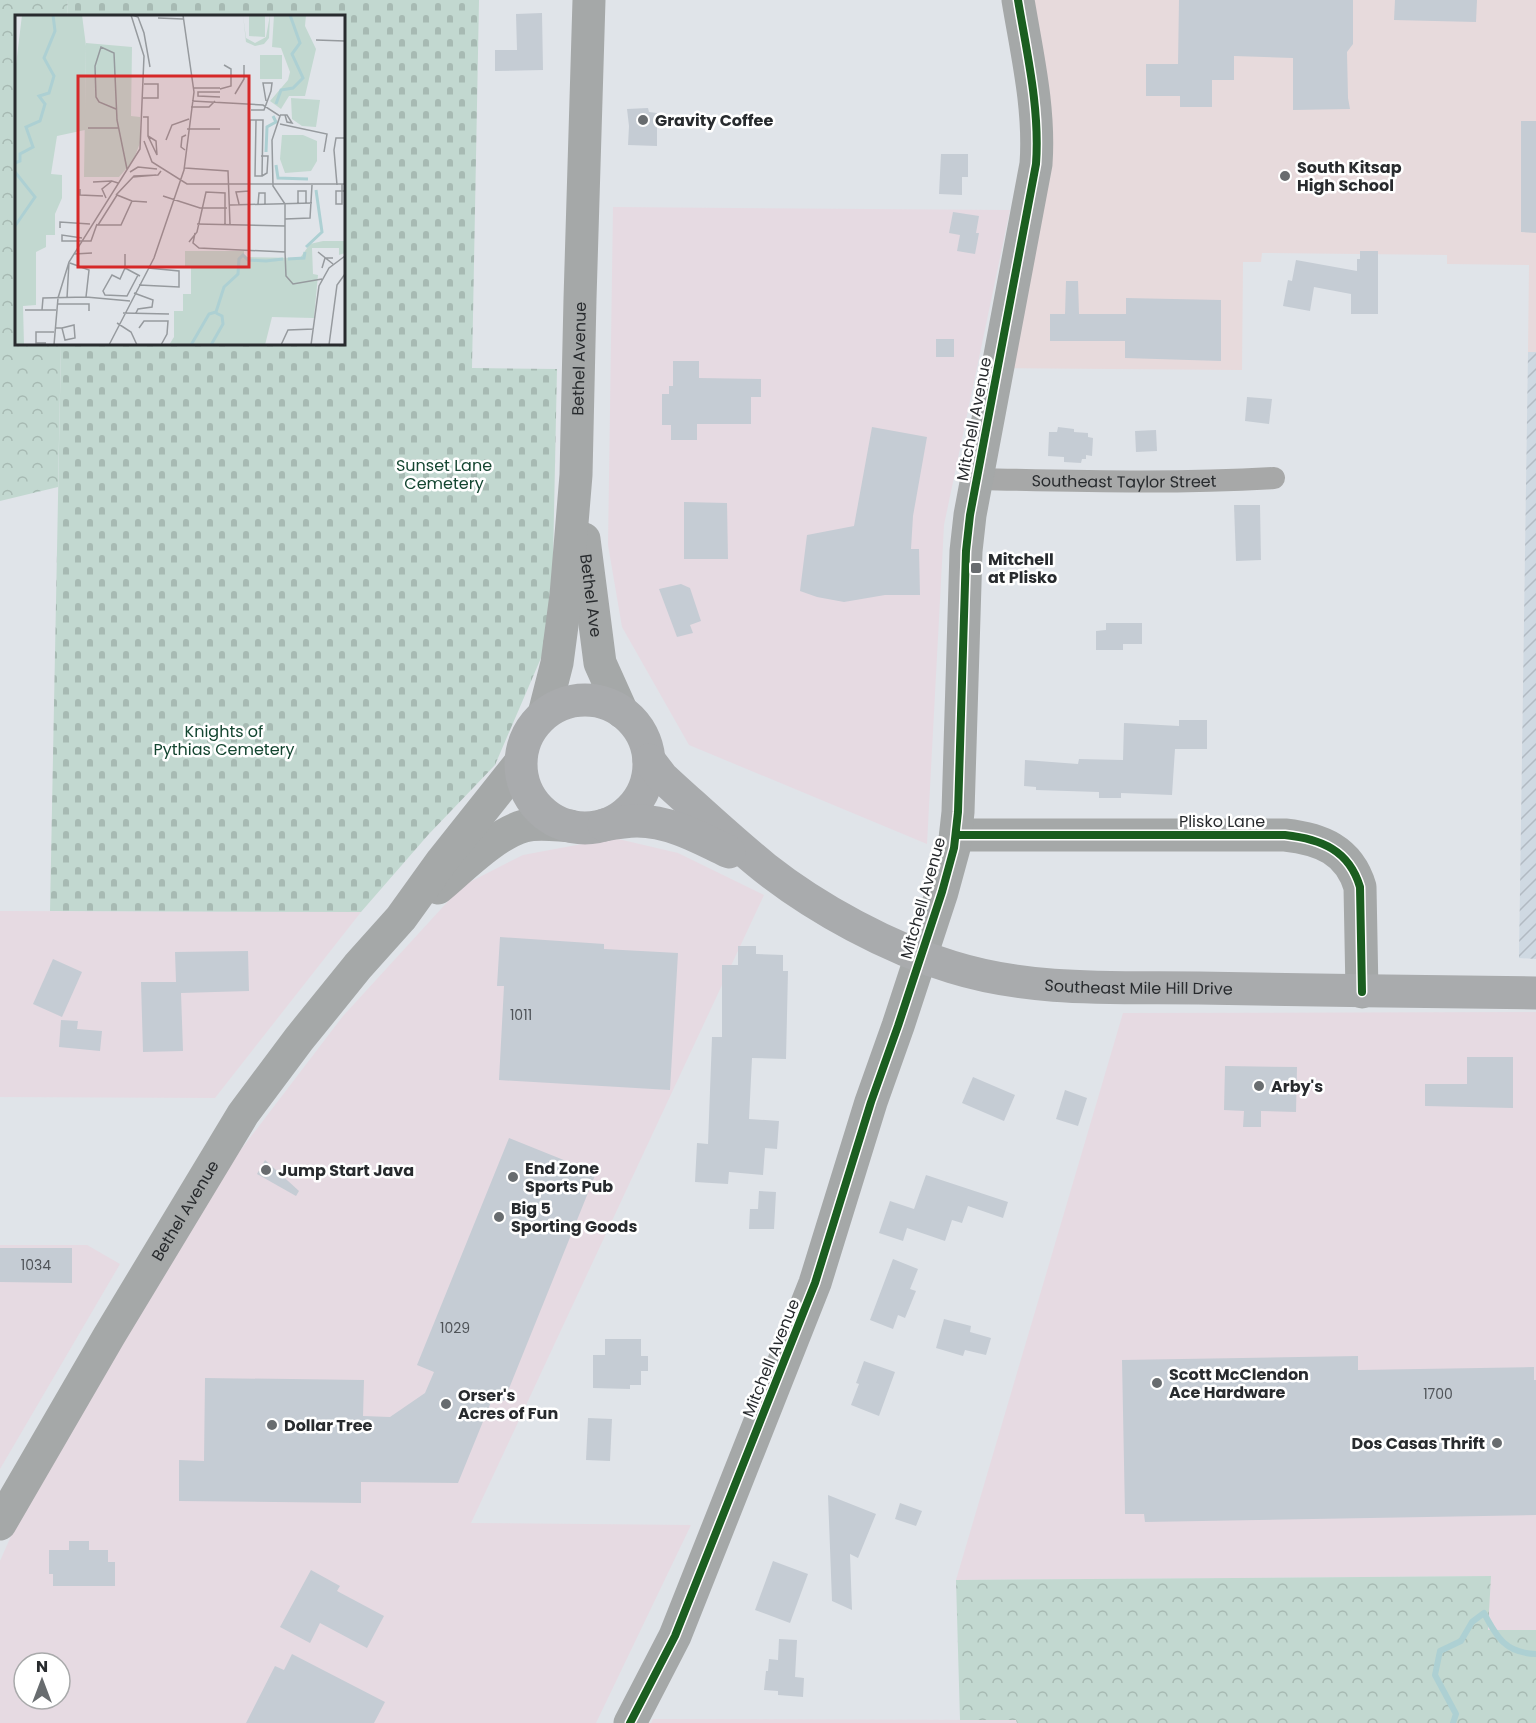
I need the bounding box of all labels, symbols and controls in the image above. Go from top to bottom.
inset map [15,15,345,345]
place label: Gravity Coffee [655,109,773,132]
marker: Gravity Coffee [636,113,650,127]
place label: South Kitsap High School [1297,156,1402,197]
marker: South Kitsap High School [1278,169,1292,183]
street label: Bethel Avenue [566,301,591,416]
street label: Mitchell Avenue [951,355,997,483]
park label: Sunset Lane Cemetery [396,454,492,495]
street label: Southeast Taylor Street [1031,469,1217,493]
place label: Mitchell at Plisko [988,548,1057,589]
street label: Bethel Ave [575,553,608,639]
marker: Mitchell at Plisko [969,561,983,575]
park label: Knights of Pythias Cemetery [153,720,295,761]
street label: Plisko Lane [1179,810,1265,833]
street label: Mitchell Avenue [895,834,951,962]
street label: Southeast Mile Hill Drive [1044,973,1233,1000]
house number: 1011 [510,1005,532,1025]
place label: Arby's [1271,1075,1323,1098]
marker: Arby's [1252,1079,1266,1093]
street label: Bethel Avenue [145,1156,224,1265]
place label: End Zone Sports Pub [525,1157,613,1198]
place label: Jump Start Java [278,1159,414,1182]
marker: Jump Start Java [259,1163,273,1177]
marker: End Zone Sports Pub [506,1170,520,1184]
place label: Big 5 Sporting Goods [511,1197,637,1238]
marker: Big 5 Sporting Goods [492,1210,506,1224]
house number: 1034 [21,1255,51,1275]
street label: Mitchell Avenue [737,1295,805,1421]
house number: 1029 [440,1318,470,1338]
place label: Scott McClendon Ace Hardware [1169,1363,1309,1404]
marker: Scott McClendon Ace Hardware [1150,1376,1164,1390]
place label: Orser's Acres of Fun [458,1384,558,1425]
house number: 1700 [1423,1384,1453,1404]
marker: Orser's Acres of Fun [439,1397,453,1411]
place label: Dollar Tree [284,1414,373,1437]
marker: Dollar Tree [265,1418,279,1432]
place label: Dos Casas Thrift [1352,1432,1485,1455]
marker: Dos Casas Thrift [1490,1436,1504,1450]
north arrow [12,1651,72,1711]
text: N [36,1655,48,1678]

